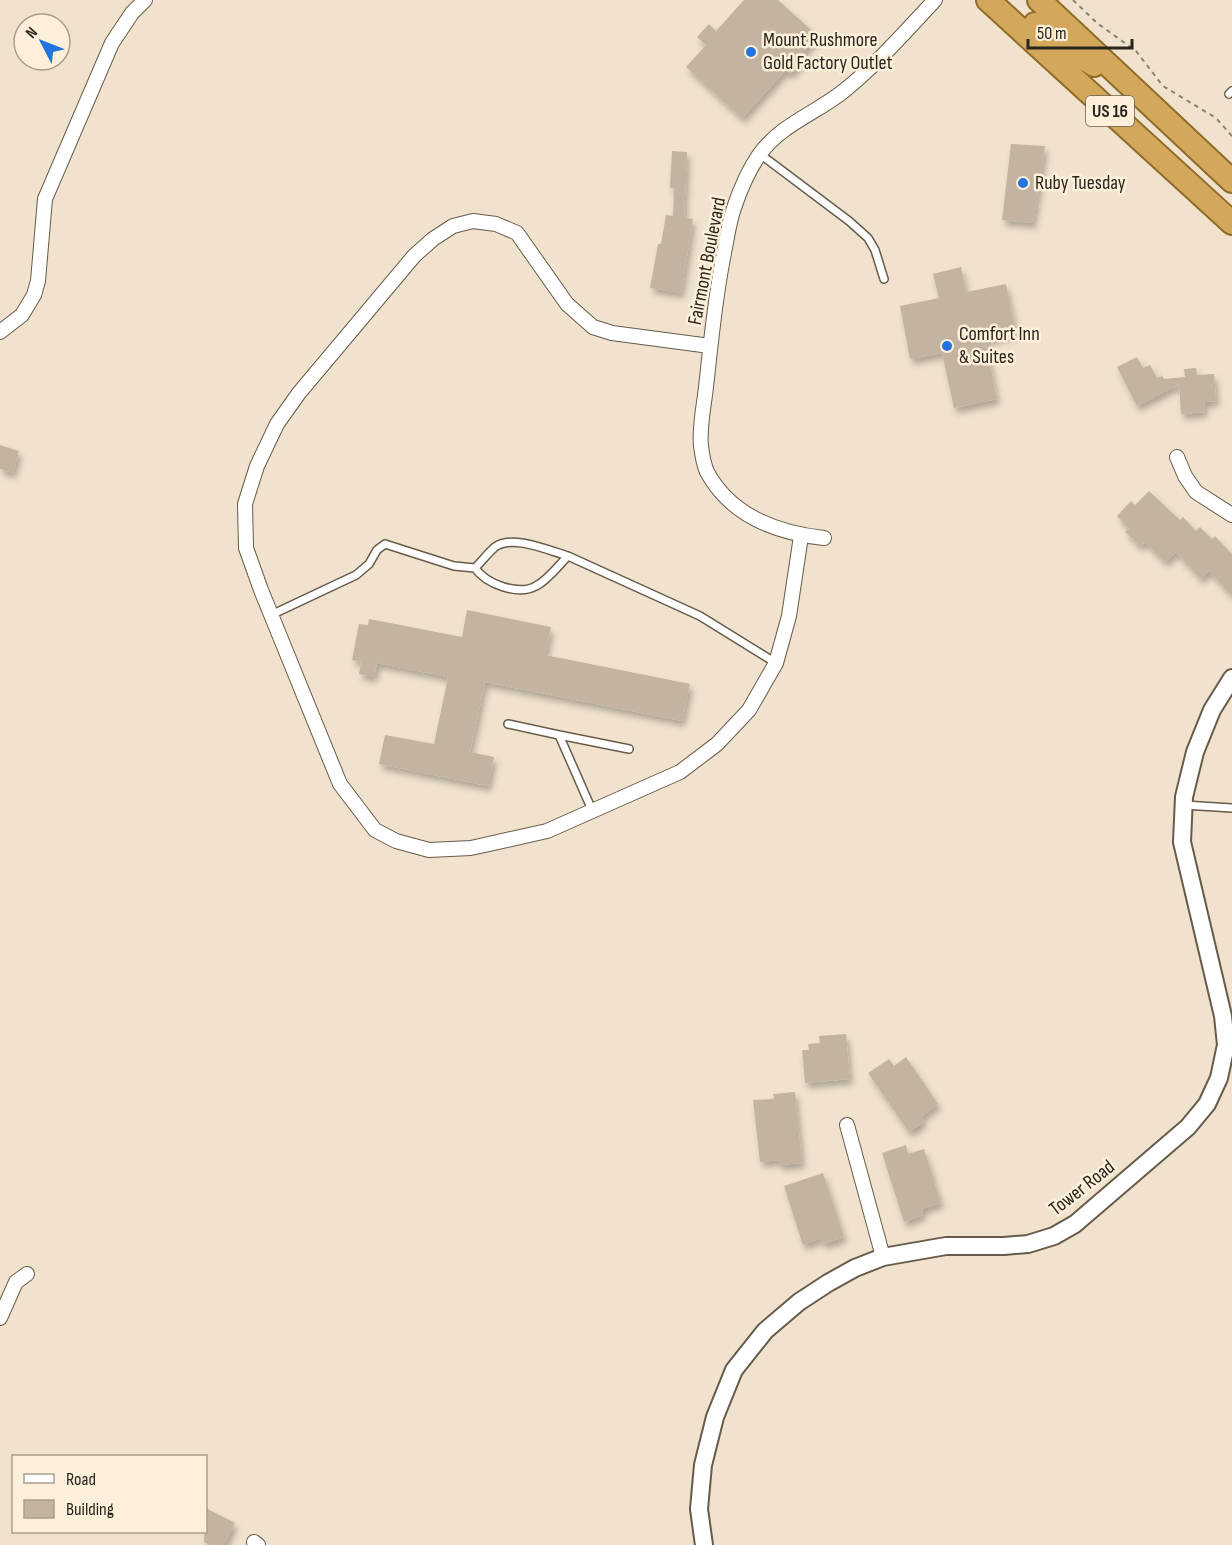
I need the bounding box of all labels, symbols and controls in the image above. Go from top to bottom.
north arrow [12,12,72,72]
scale bar [1028,12,1132,50]
text: N [22,23,42,42]
text: 50 m [1037,23,1067,44]
place label: Mount Rushmore Gold Factory Outlet [763,28,893,75]
marker: Mount Rushmore Gold Factory Outlet [744,45,758,59]
road number: US 16 [1086,96,1134,126]
place label: Ruby Tuesday [1035,171,1126,195]
marker: Ruby Tuesday [1016,176,1030,190]
street label: Fairmont Boulevard [683,195,731,327]
place label: Comfort Inn & Suites [959,322,1040,369]
marker: Comfort Inn & Suites [940,339,954,353]
street label: Tower Road [1044,1155,1120,1221]
legend [12,1455,207,1533]
text: Road [66,1469,96,1490]
text: Building [66,1499,114,1520]

